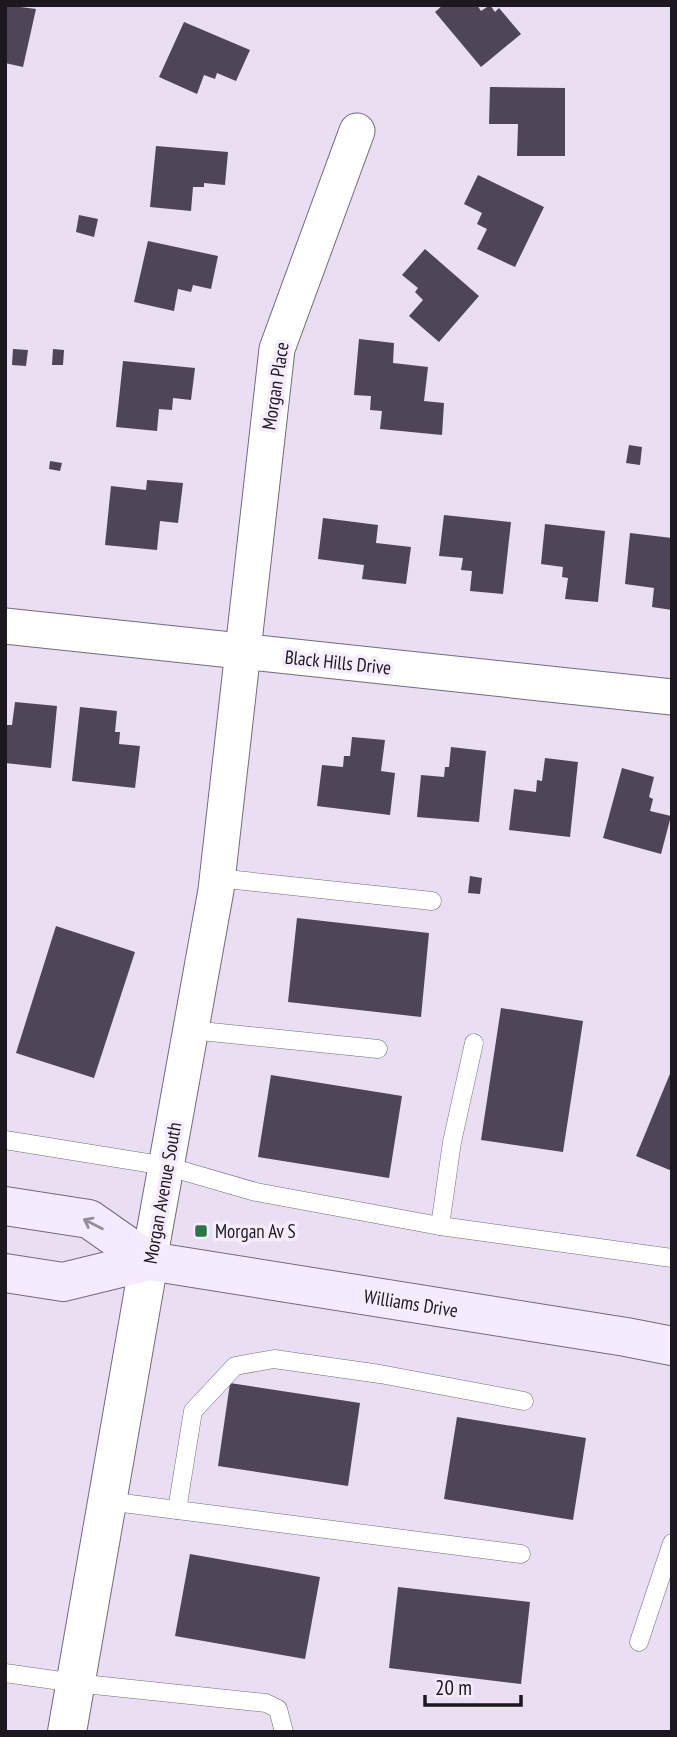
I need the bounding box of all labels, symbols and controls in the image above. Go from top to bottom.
street label: Morgan Place [256,340,294,432]
street label: Black Hills Drive [284,644,393,680]
street label: Morgan Avenue South [138,1120,186,1266]
one-way arrow [83,1216,103,1230]
place label: Morgan Av S [215,1219,296,1243]
marker: Morgan Av S [193,1223,209,1239]
street label: Williams Drive [362,1284,460,1322]
scale bar [425,1664,521,1708]
text: 20 m [435,1674,472,1701]

